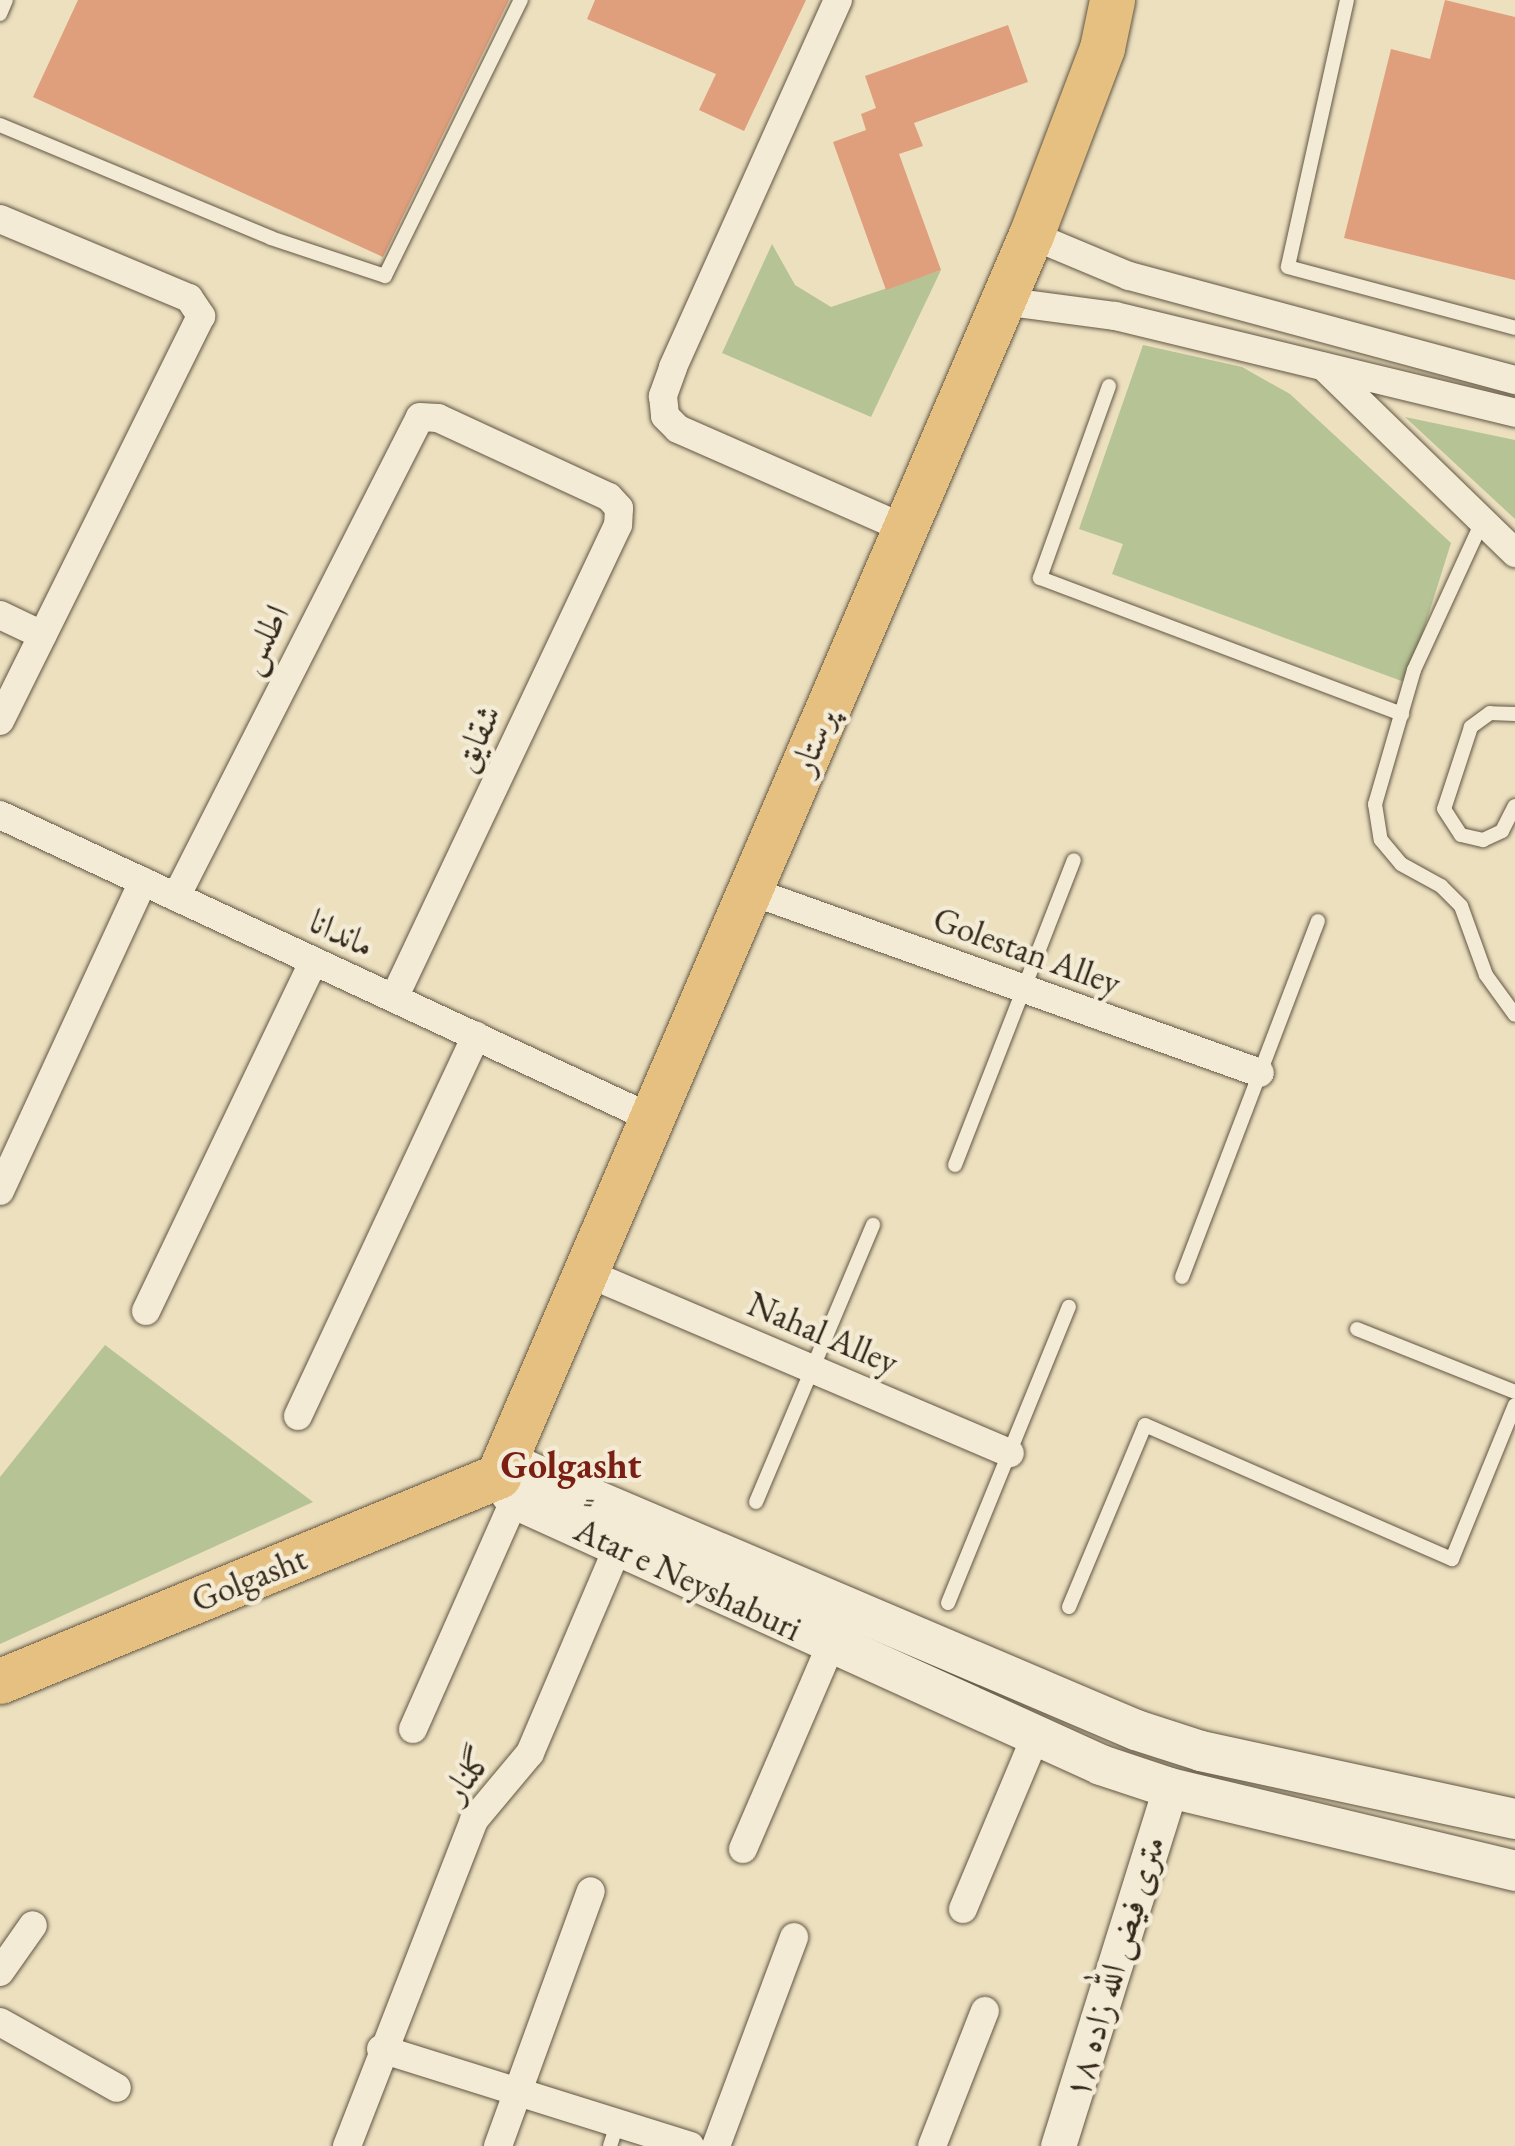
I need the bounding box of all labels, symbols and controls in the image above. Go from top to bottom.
street label: اطلس [228,597,298,681]
street label: شقایق [442,698,510,778]
street label: پرستار [781,702,845,780]
street label: Golestan Alley [928,898,1126,1004]
street label: ماندانا [303,900,381,966]
street label: Nahal Alley [742,1283,904,1383]
district label: Golgasht [501,1442,641,1488]
street label: ََAtar e Neyshaburi [568,1508,808,1650]
street label: Golgasht [185,1537,313,1621]
street label: گلنار [433,1738,501,1810]
street label: ۱۸ متری فیض الله زاده [1054,1831,1174,2103]

